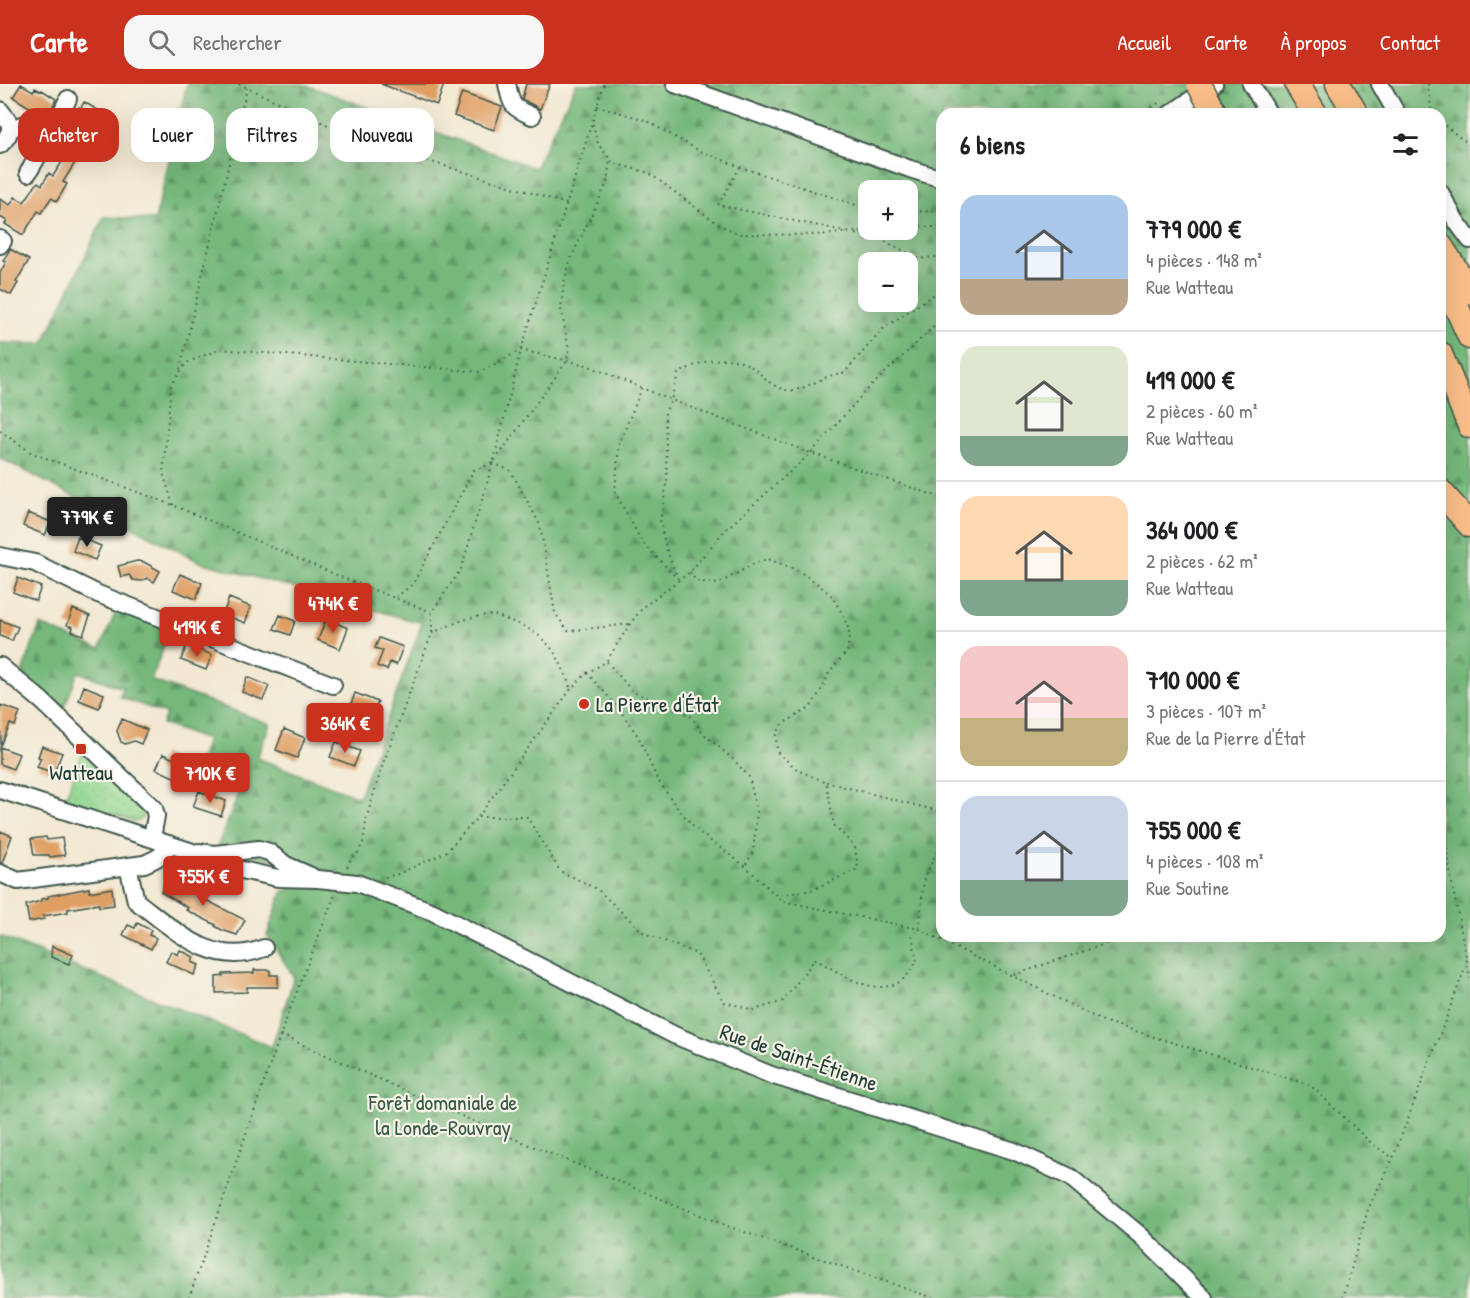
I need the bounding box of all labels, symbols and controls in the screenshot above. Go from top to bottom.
search box [124,15,544,69]
text: Carte [30,23,88,61]
icon: search [145,26,178,59]
text: Rechercher [193,27,282,57]
text: Accueil [1118,28,1171,57]
text: Carte [1204,28,1248,57]
text: À propos [1281,28,1347,57]
text: Contact [1380,28,1440,57]
chip: Acheter [18,108,119,162]
chip: Louer [131,108,214,162]
chip: Filtres [226,108,318,162]
chip: Nouveau [330,108,434,162]
text: 6 biens [960,127,1025,162]
icon: filters [1389,128,1422,161]
map controls [858,180,918,312]
button: + [858,180,918,240]
text: 779 000 € [1146,211,1241,246]
icon: home [1008,219,1080,291]
text: 4 pièces · 148 m² [1146,246,1262,273]
button: − [858,252,918,312]
text: Rue Watteau [1146,273,1233,300]
text: 419 000 € [1146,362,1234,397]
icon: home [1008,370,1080,442]
text: 2 pièces · 60 m² [1146,397,1257,424]
text: Rue Watteau [1146,424,1233,451]
pin: 779K € [38,497,136,548]
text: 779K € [61,503,113,530]
text: 364 000 € [1146,512,1237,547]
icon: home [1008,520,1080,592]
text: 2 pièces · 62 m² [1146,547,1258,574]
text: Rue Watteau [1146,574,1233,601]
pin: 474K € [284,583,382,634]
text: 474K € [308,589,358,616]
pin: 419K € [148,607,246,658]
text: 419K € [174,613,220,640]
text: 710 000 € [1146,662,1239,697]
icon: home [1008,670,1080,742]
place label: La Pierre d'État [596,689,719,719]
marker: La Pierre d'État [577,697,591,711]
text: 3 pièces · 107 m² [1146,697,1266,724]
pin: 364K € [296,703,394,754]
text: 364K € [320,709,370,736]
text: Rue de la Pierre d'État [1146,724,1305,751]
marker: Watteau [74,742,88,756]
pin: 710K € [161,753,259,804]
place label: Watteau [49,757,113,787]
text: 710K € [185,759,235,786]
text: 755 000 € [1146,812,1240,847]
icon: home [1008,820,1080,892]
text: 4 pièces · 108 m² [1146,847,1263,874]
pin: 755K € [154,856,252,907]
text: 755K € [177,862,229,889]
text: Rue Soutine [1146,874,1229,901]
street label: Rue de Saint-Étienne [716,1016,882,1098]
park label: Forêt domaniale de la Londe-Rouvray [368,1087,517,1142]

